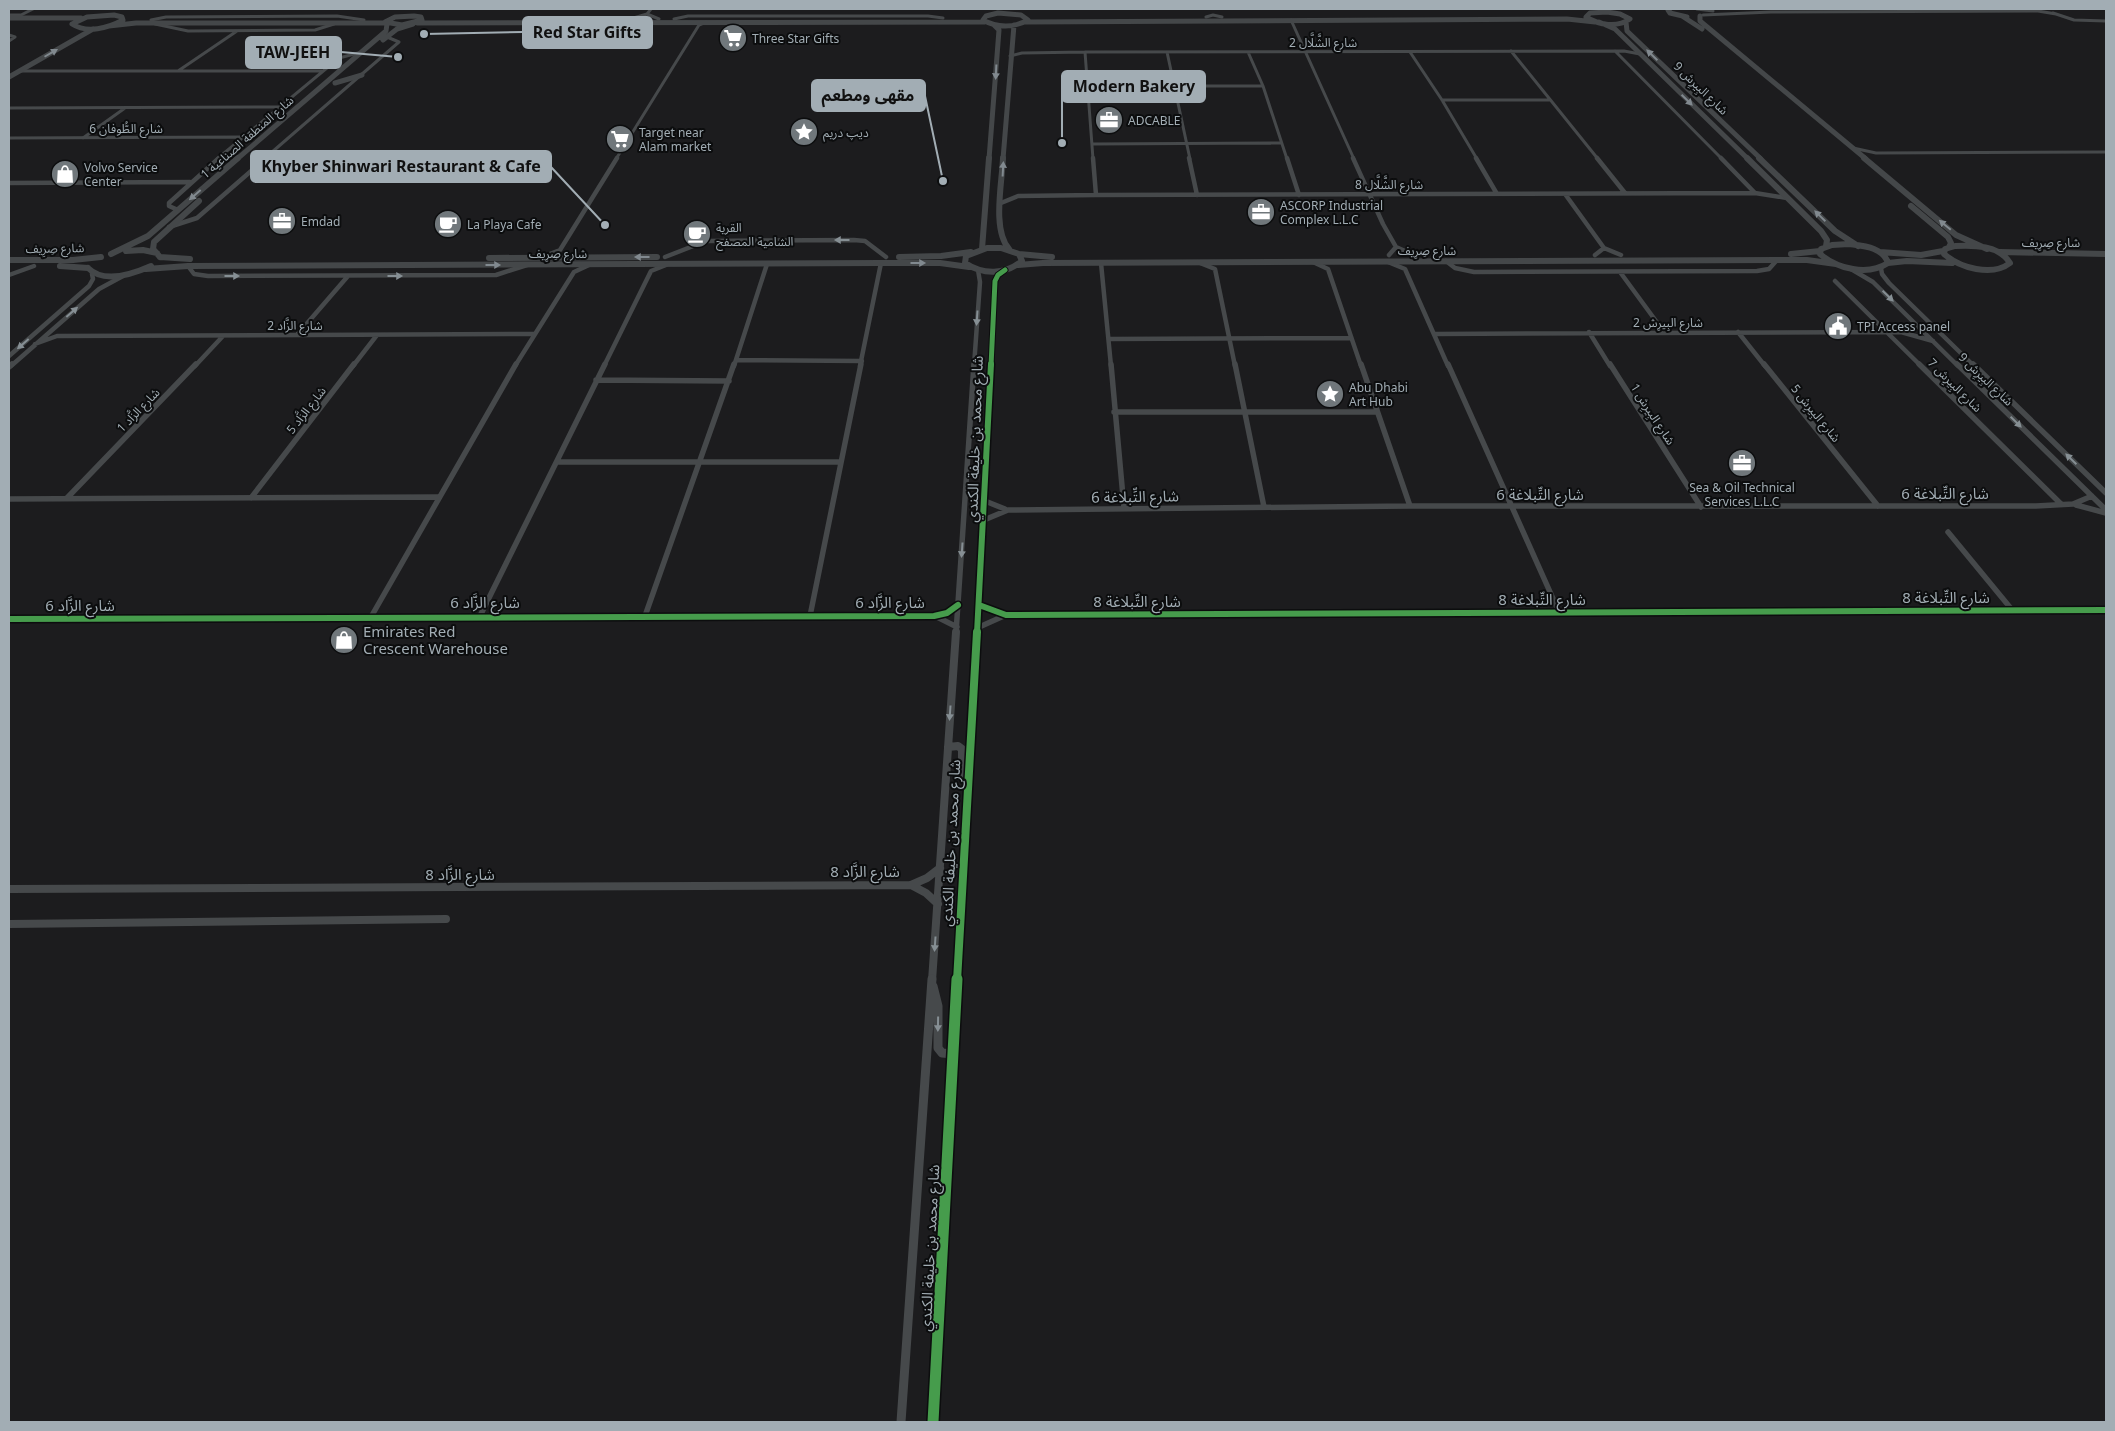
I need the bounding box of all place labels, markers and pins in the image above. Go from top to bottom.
callout: Red Star Gifts [523,17,652,48]
supermarket icon: Three Star Gifts [718,23,748,53]
place label: Three Star Gifts [752,30,839,47]
callout: TAW-JEEH [246,37,341,68]
callout: Modern Bakery [1062,71,1205,102]
callout: مقهى ومطعم [812,80,925,111]
office icon: ADCABLE [1094,105,1124,135]
place label: ADCABLE [1128,112,1180,129]
place icon: دیپ دریم [789,117,819,147]
supermarket icon: Target near Alam market [605,124,635,154]
place label: Target near Alam market [639,124,712,155]
place label: دیپ دریم [823,124,869,142]
callout: Khyber Shinwari Restaurant & Cafe [251,151,551,182]
shop icon: Volvo Service Center [50,159,80,189]
place label: Volvo Service Center [84,159,158,190]
office icon: ASCORP Industrial Complex L.L.C [1246,197,1276,227]
place label: ASCORP Industrial Complex L.L.C [1280,197,1383,228]
office icon: Emdad [267,206,297,236]
cafe icon: La Playa Cafe [433,209,463,239]
place label: Emdad [301,213,340,230]
place label: La Playa Cafe [467,216,542,233]
cafe icon: القرية الشامية المصفح [682,219,712,249]
place label: القرية الشامية المصفح [716,219,794,251]
public building icon: TPI Access panel [1823,311,1853,341]
place label: TPI Access panel [1857,318,1950,335]
place icon: Abu Dhabi Art Hub [1315,379,1345,409]
place label: Abu Dhabi Art Hub [1349,379,1408,410]
office icon: Sea & Oil Technical Services L.L.C [1727,448,1757,478]
place label: Sea & Oil Technical Services L.L.C [1689,479,1795,510]
place label: Emirates Red Crescent Warehouse [363,621,508,658]
shop icon: Emirates Red Crescent Warehouse [329,625,359,655]

